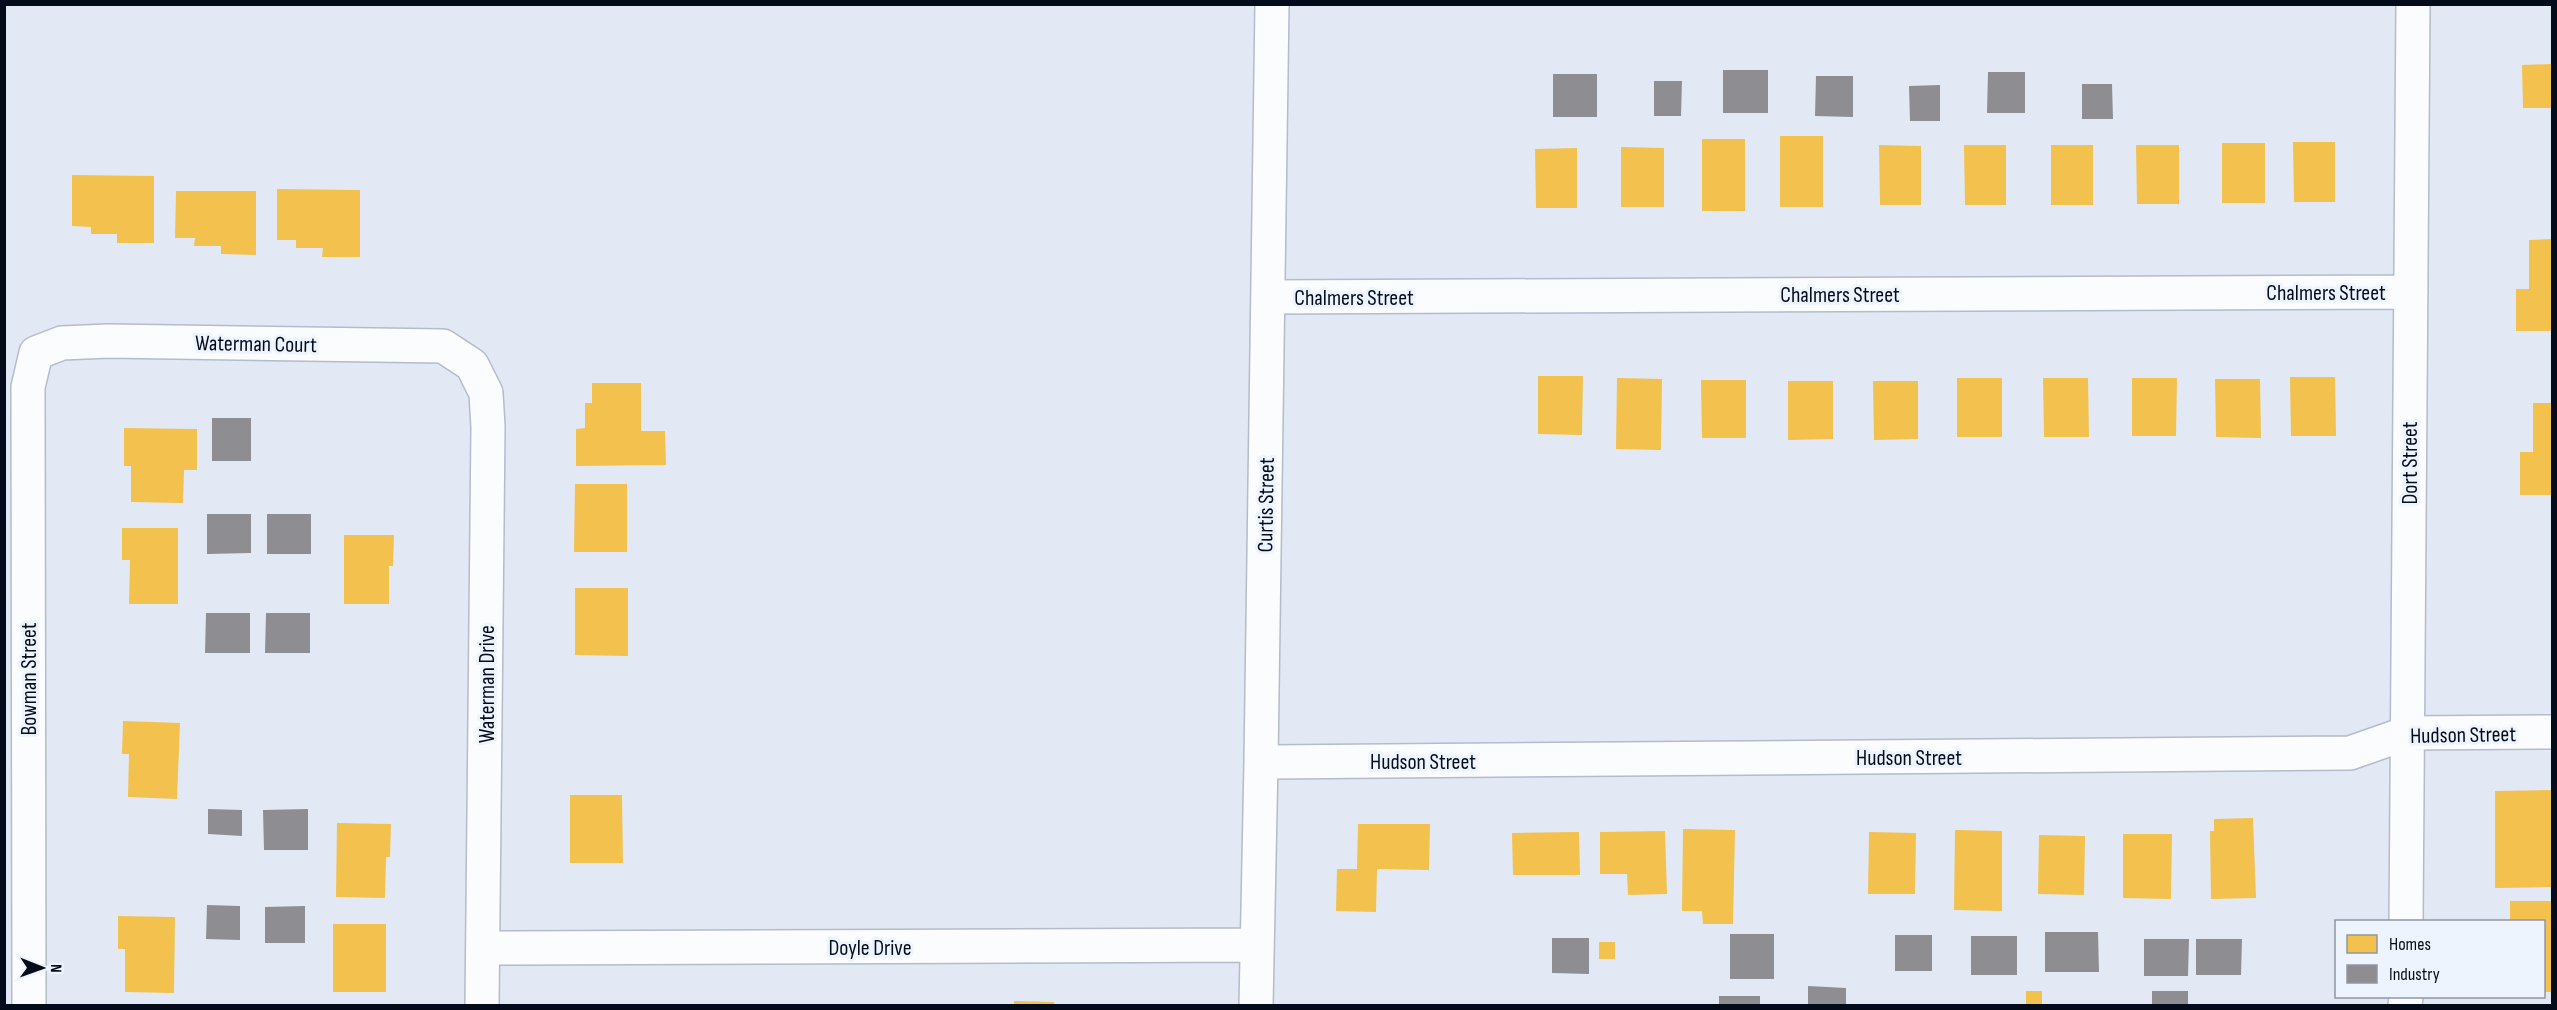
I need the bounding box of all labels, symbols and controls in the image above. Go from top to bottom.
street label: Chalmers Street [2266,280,2386,307]
street label: Chalmers Street [1780,282,1900,309]
street label: Chalmers Street [1294,285,1414,312]
street label: Waterman Court [195,330,317,359]
street label: Dort Street [2397,421,2424,505]
street label: Curtis Street [1252,457,1281,553]
street label: Bowman Street [16,622,43,736]
street label: Waterman Drive [474,625,501,743]
street label: Hudson Street [2410,721,2516,750]
street label: Hudson Street [1856,745,1962,772]
street label: Hudson Street [1370,749,1476,776]
legend [2335,920,2545,998]
text: Homes [2389,934,2431,955]
street label: Doyle Drive [828,935,912,962]
north arrow [12,938,72,998]
text: N [46,964,65,973]
text: Industry [2389,964,2440,985]

